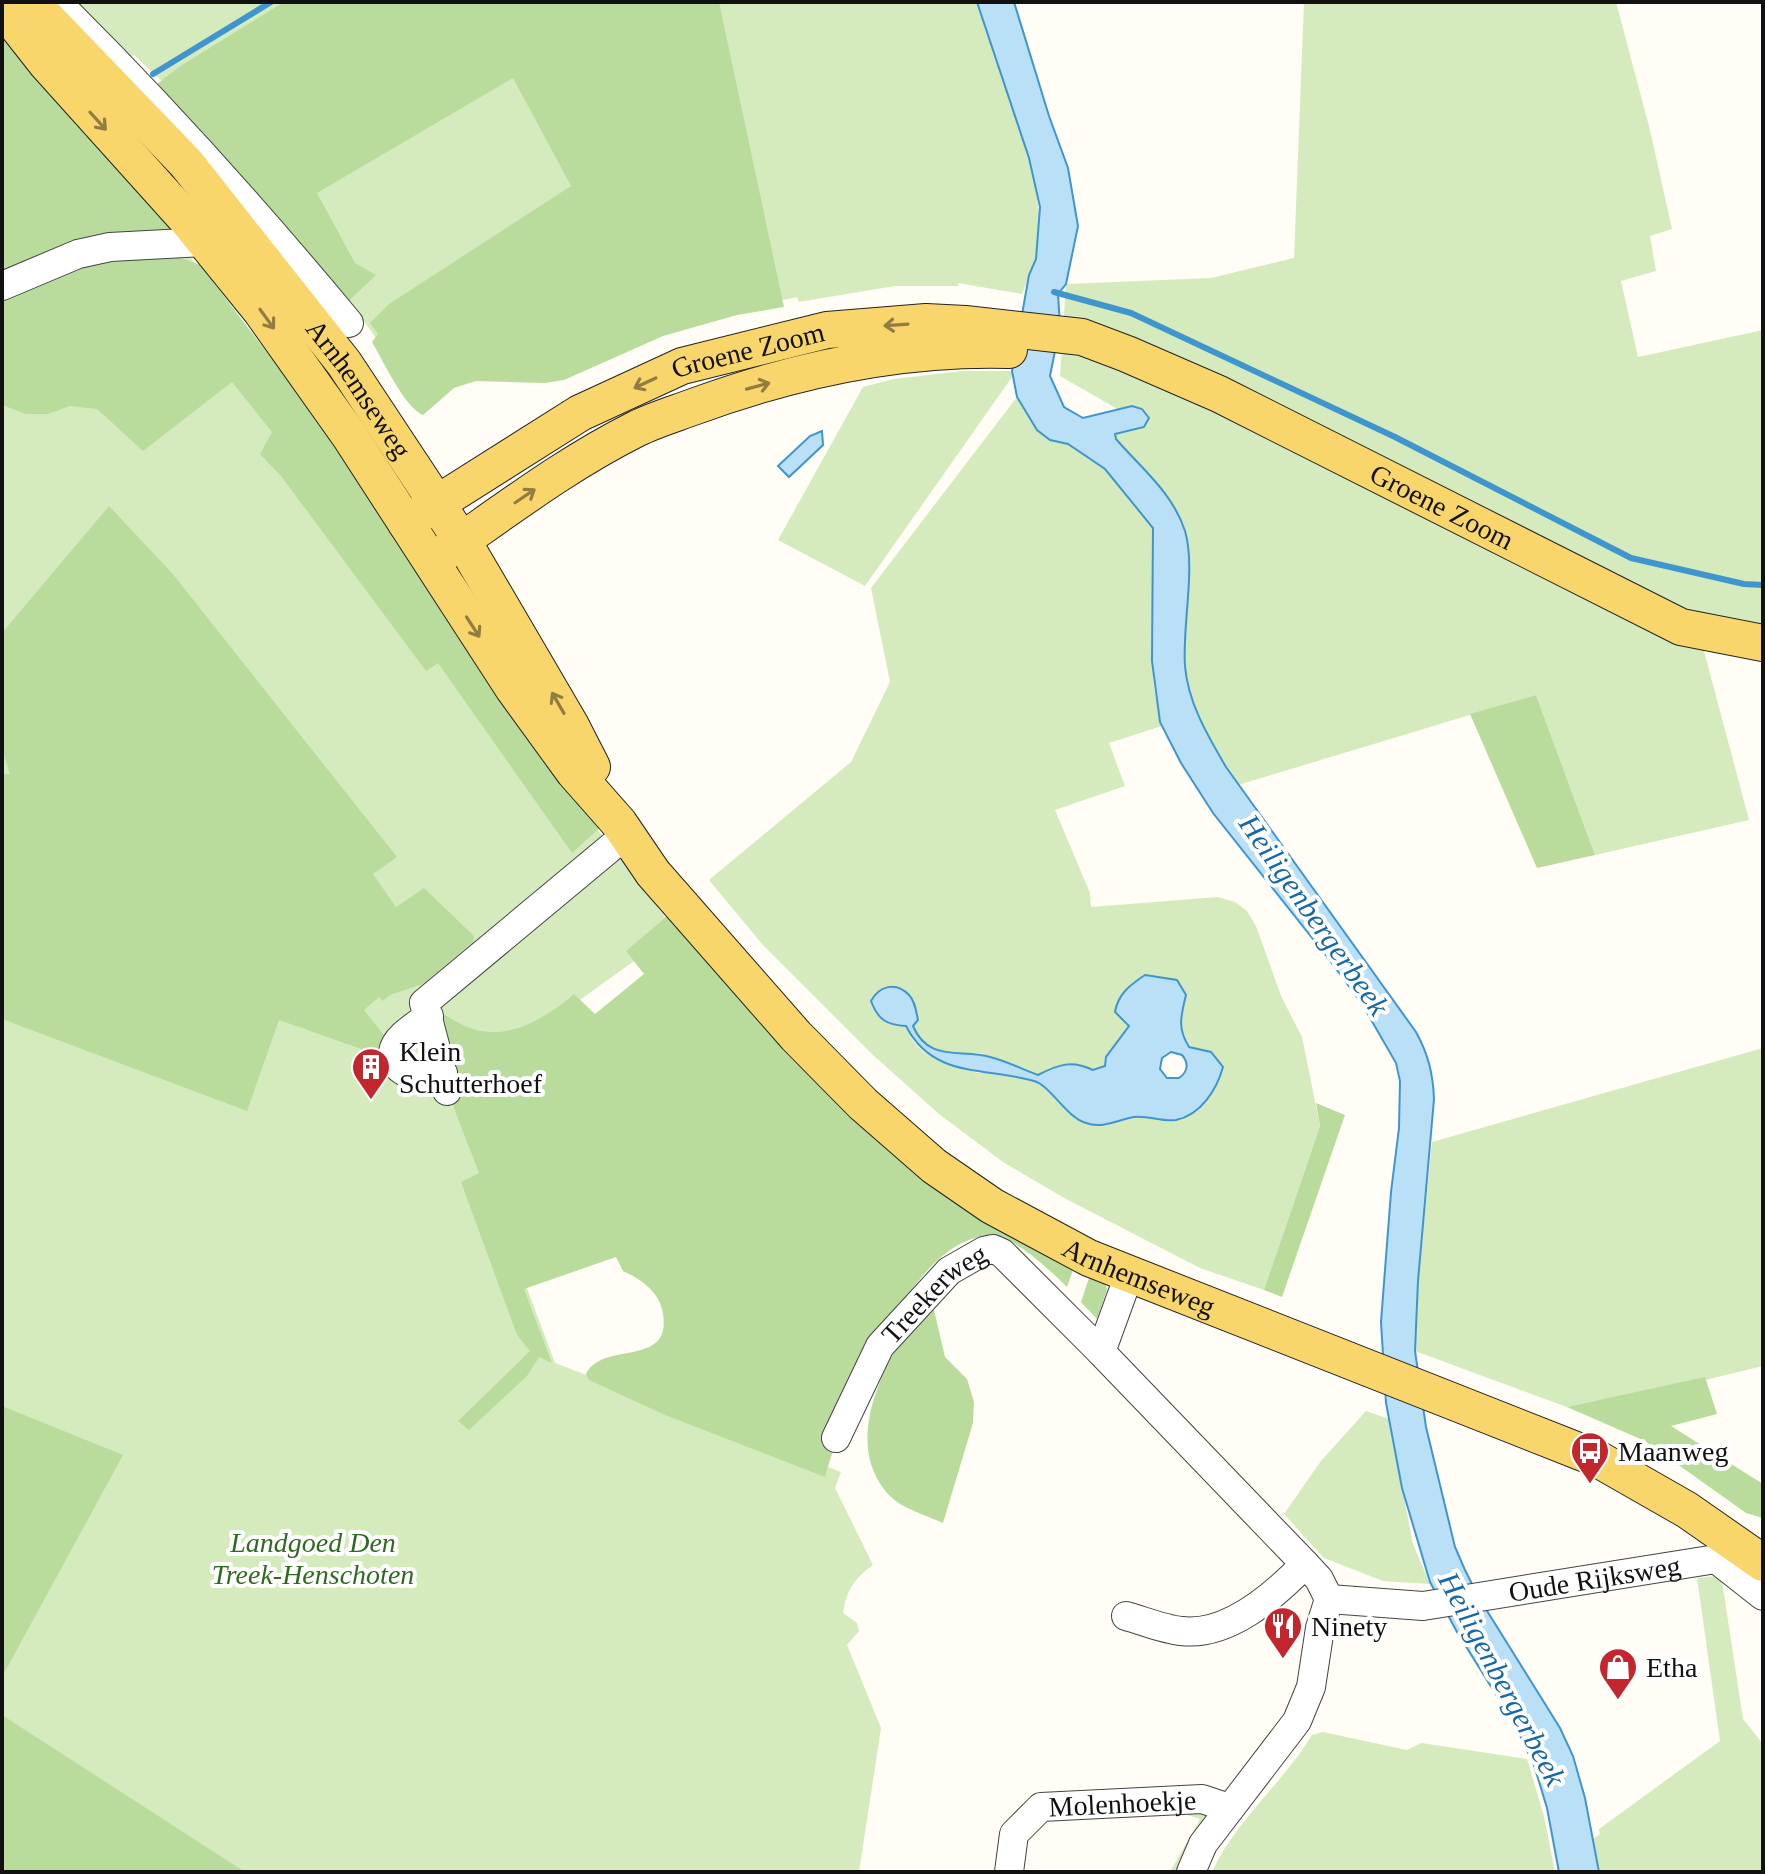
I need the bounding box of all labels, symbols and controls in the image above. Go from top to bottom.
one-way arrow [89,111,107,131]
one-way arrow [258,308,275,330]
street label: Arnhemseweg [300,313,417,464]
street label: Groene Zoom [666,316,828,385]
one-way arrow [883,318,910,333]
one-way arrow [633,376,657,391]
one-way arrow [745,378,771,393]
street label: Groene Zoom [1365,458,1519,556]
one-way arrow [513,488,535,504]
one-way arrow [466,615,482,638]
one-way arrow [550,692,566,715]
water label: Heiligenbergerbeek [1232,807,1396,1022]
place label: Klein Schutterhoef [399,1036,543,1099]
building icon: Klein Schutterhoef [350,1046,392,1101]
street label: Arnhemseweg [1057,1232,1220,1322]
street label: Treekerweg [875,1238,992,1350]
bus stop icon: Maanweg [1569,1430,1611,1485]
place label: Maanweg [1618,1436,1728,1467]
park label: Landgoed Den Treek-Henschoten [212,1527,414,1590]
street label: Oude Rijksweg [1507,1550,1683,1608]
water label: Heiligenbergerbeek [1432,1565,1573,1792]
restaurant icon: Ninety [1262,1605,1304,1660]
place label: Ninety [1311,1611,1387,1642]
shop icon: Etha [1597,1646,1639,1701]
place label: Etha [1646,1652,1698,1683]
street label: Molenhoekje [1048,1784,1197,1823]

